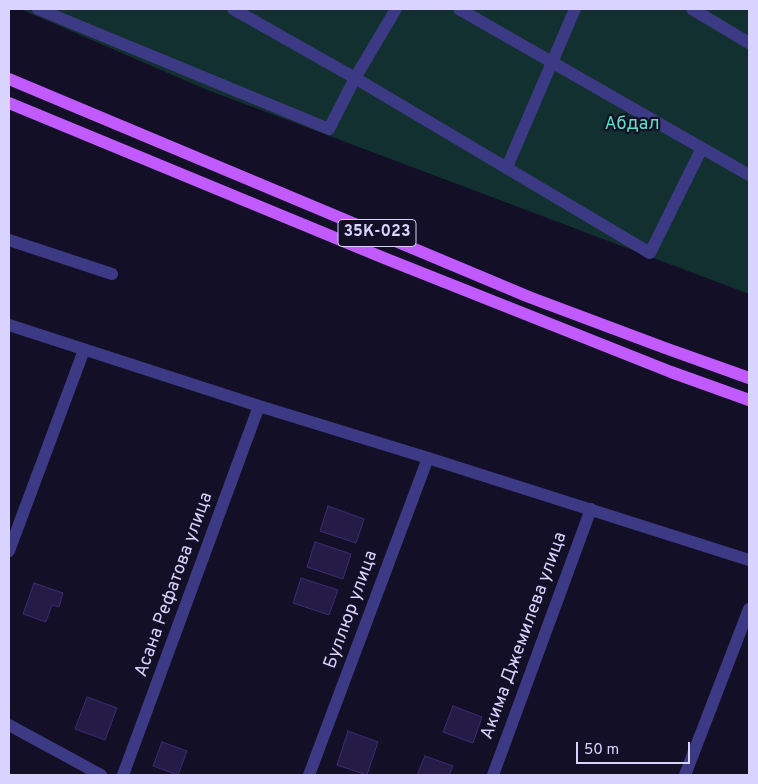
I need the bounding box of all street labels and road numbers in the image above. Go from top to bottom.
road number: 35К-023 [338,220,416,247]
street label: Асана Рефатова улица [131,490,219,680]
street label: Акима Джемилева улица [477,529,573,743]
street label: Буллюр улица [321,548,383,672]

